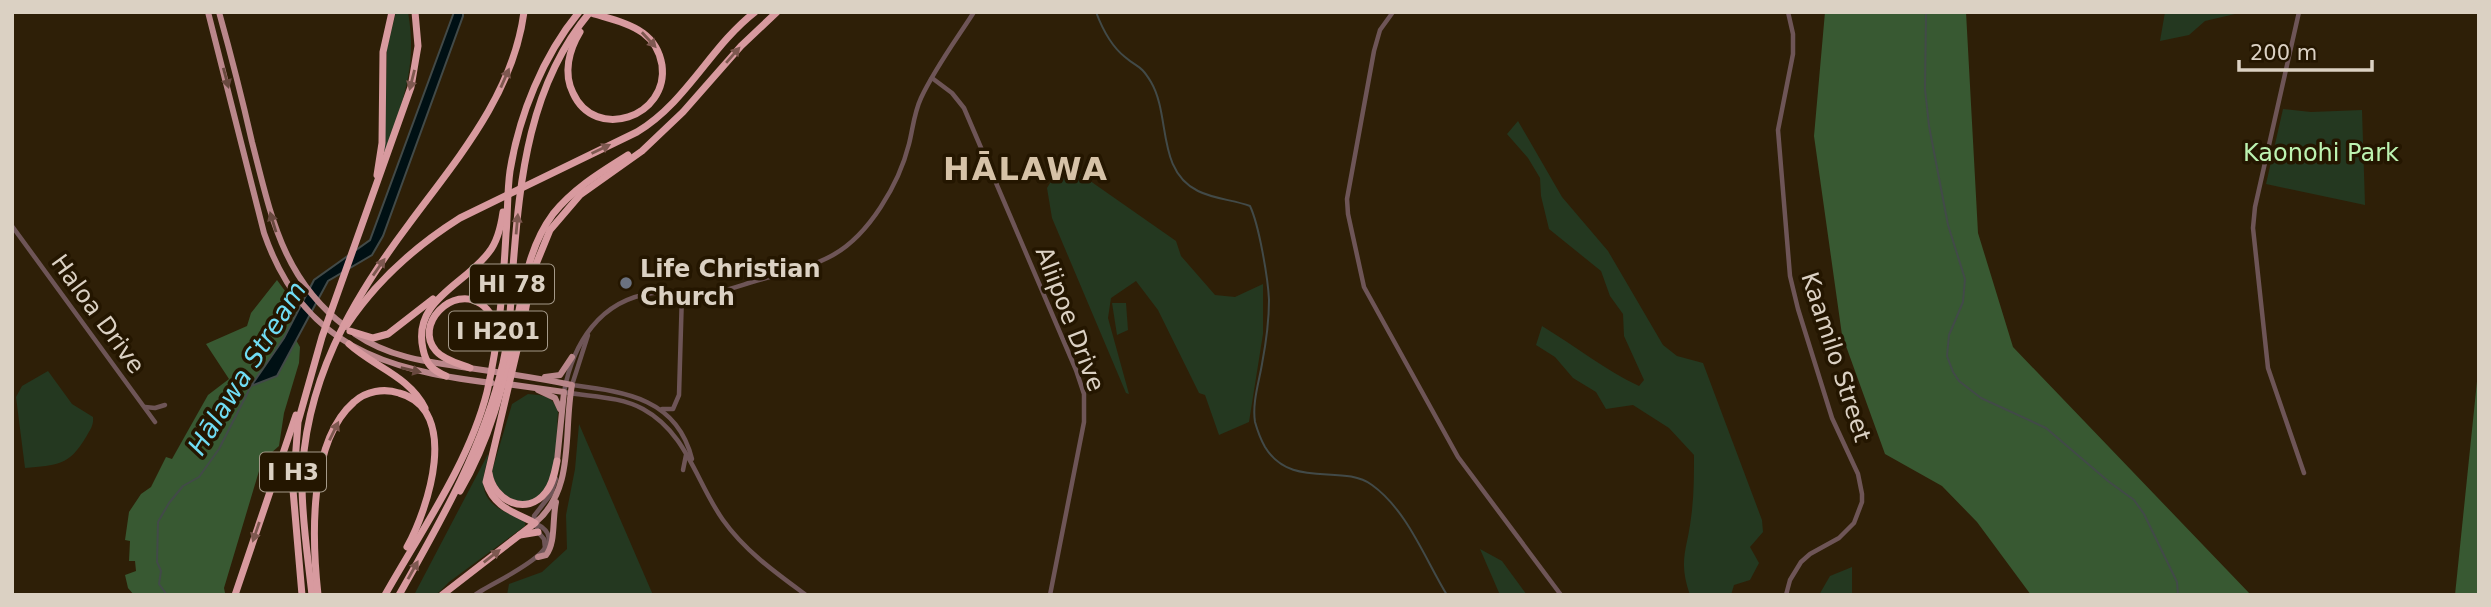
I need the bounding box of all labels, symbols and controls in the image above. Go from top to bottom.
scale bar [2239,28,2372,72]
one-way arrow [641,32,657,49]
text: 200 m [2250,41,2317,65]
one-way arrow [725,46,741,64]
one-way arrow [221,67,232,89]
one-way arrow [499,68,511,88]
one-way arrow [406,69,417,91]
park label: Kaonohi Park [2243,139,2399,167]
one-way arrow [591,143,611,155]
district label: HĀLAWA [943,150,1109,188]
one-way arrow [267,211,277,232]
one-way arrow [512,213,523,235]
street label: Aliipoe Drive [1030,243,1110,395]
street label: Haloa Drive [45,249,151,379]
place label: Life Christian Church [640,255,821,311]
one-way arrow [372,258,386,276]
road number: HI 78 [470,264,554,304]
street label: Kaamilo Street [1795,269,1877,445]
marker: Life Christian Church [618,275,634,291]
water label: Hālawa Stream [182,276,312,460]
road number: I H201 [449,312,547,350]
one-way arrow [400,364,422,375]
one-way arrow [328,421,339,441]
road number: I H3 [260,452,326,492]
one-way arrow [250,521,261,542]
one-way arrow [483,550,501,564]
one-way arrow [407,560,419,580]

